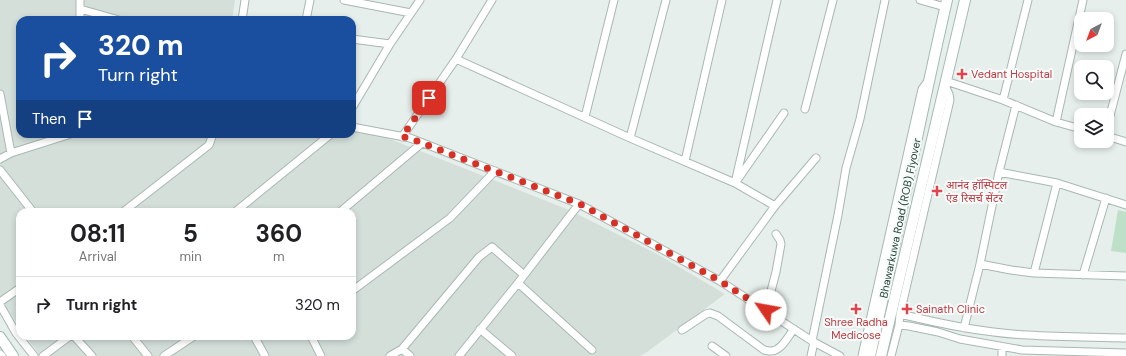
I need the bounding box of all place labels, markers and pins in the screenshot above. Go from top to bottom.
place label: Vedant Hospital [971,67,1052,81]
marker: Vedant Hospital [956,68,968,80]
pin [412,81,446,115]
place label: आनंद हॉस्पिटल एंड रिसर्च सेंटर [946,178,1008,205]
marker: आनंद हॉस्पिटल एंड रिसर्च सेंटर [931,185,943,197]
place label: Sainath Clinic [916,302,985,316]
marker: Sainath Clinic [901,303,913,315]
marker: Shree Radha Medicose [851,304,861,314]
place label: Shree Radha Medicose [824,315,888,342]

